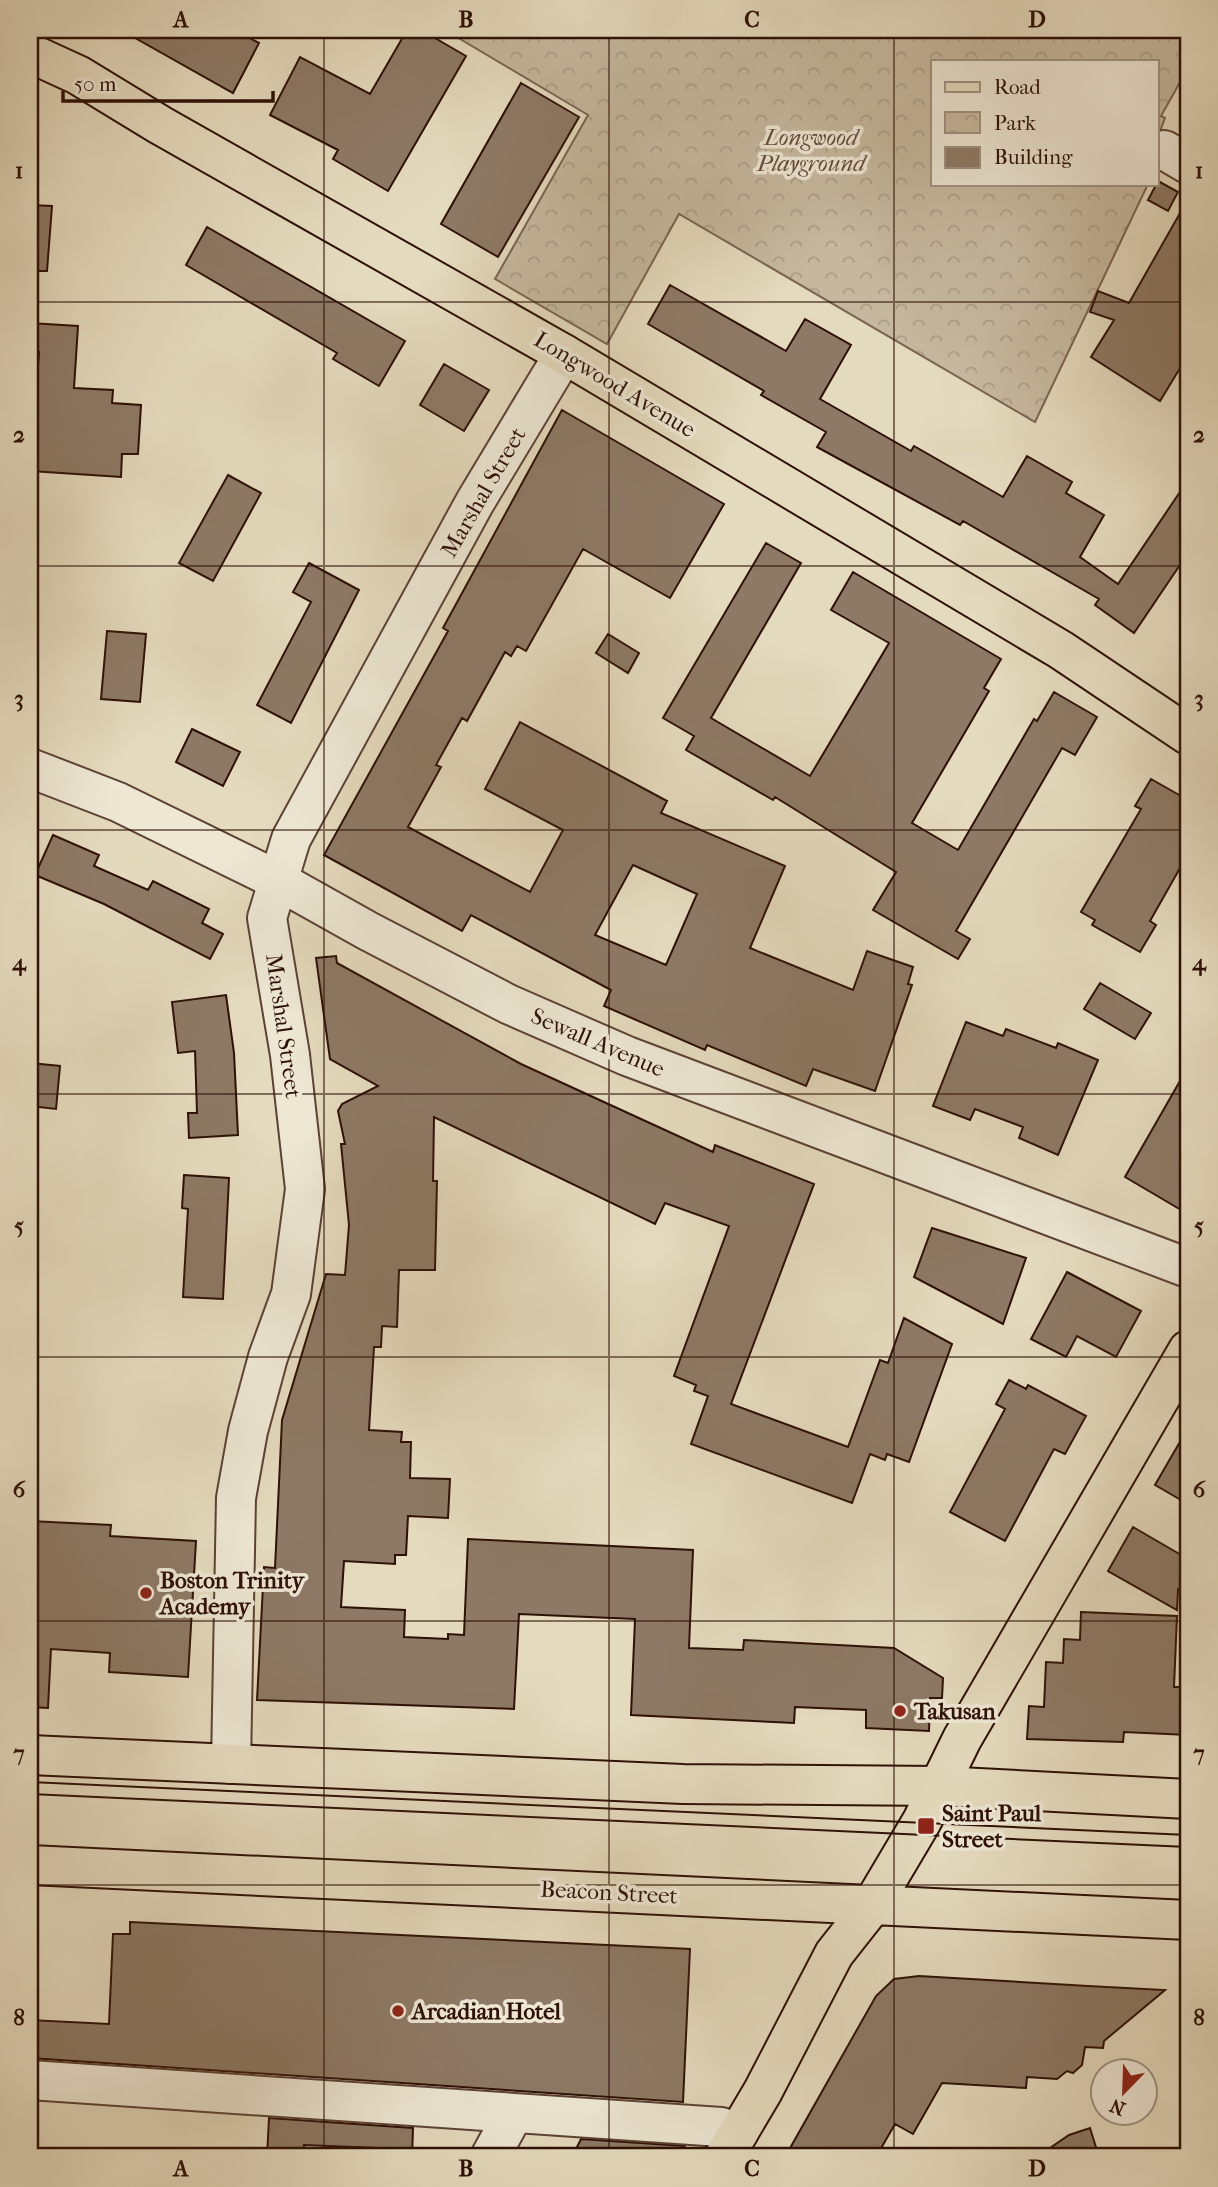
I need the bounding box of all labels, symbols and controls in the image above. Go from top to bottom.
text: A [172,6,190,33]
text: B [459,6,474,33]
text: C [744,6,760,33]
text: D [1028,6,1046,33]
scale bar [63,60,273,104]
legend [931,60,1158,186]
text: 50 m [74,72,117,96]
text: Road [994,75,1041,99]
text: Park [994,111,1036,135]
park label: Longwood Playground [756,124,868,177]
text: Building [994,145,1073,169]
text: 1 [15,157,23,184]
text: 1 [1195,157,1203,184]
street label: Longwood Avenue [529,326,700,443]
text: 2 [13,421,25,448]
text: 2 [1193,421,1205,448]
street label: Marshal Street [435,423,531,562]
text: 3 [14,685,24,712]
text: 3 [1194,685,1204,712]
text: 4 [11,949,27,976]
text: 4 [1191,949,1207,976]
street label: Marshal Street [260,952,307,1100]
street label: Sewall Avenue [527,1002,669,1083]
text: 5 [14,1212,24,1239]
text: 5 [1194,1212,1204,1239]
text: 6 [13,1476,26,1503]
text: 6 [1193,1476,1206,1503]
place label: Boston Trinity Academy [158,1567,306,1620]
marker: Boston Trinity Academy [138,1585,154,1601]
place label: Takusan [913,1698,996,1725]
marker: Takusan [892,1703,908,1719]
text: 7 [12,1740,25,1767]
text: 7 [1192,1740,1205,1767]
place label: Saint Paul Street [942,1800,1042,1853]
marker: Saint Paul Street [916,1816,936,1836]
street label: Beacon Street [540,1875,678,1910]
place label: Arcadian Hotel [410,1998,562,2025]
marker: Arcadian Hotel [390,2003,406,2019]
text: 8 [13,2004,25,2031]
text: 8 [1193,2004,1205,2031]
north arrow [1088,2058,1158,2128]
text: N [1106,2094,1129,2120]
text: A [172,2155,190,2182]
text: B [459,2155,474,2182]
text: C [744,2155,760,2182]
text: D [1028,2155,1046,2182]

